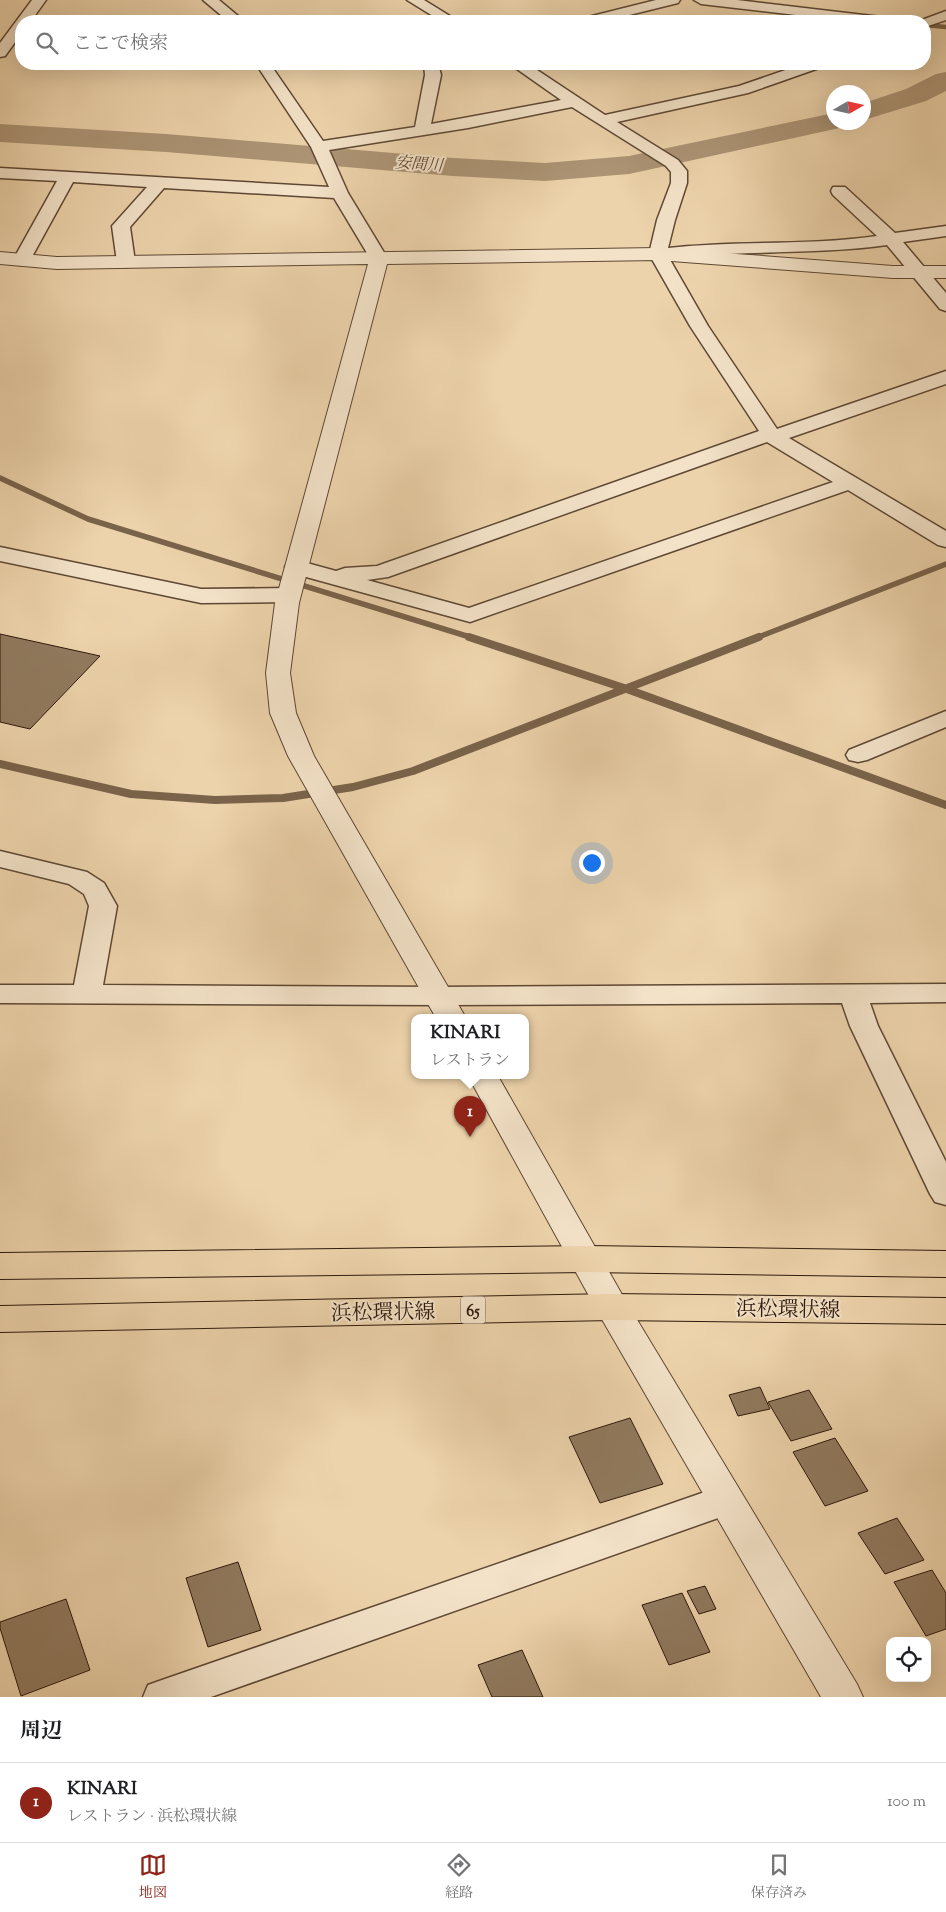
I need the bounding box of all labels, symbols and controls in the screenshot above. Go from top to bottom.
search box [15,15,931,70]
icon: search [33,29,61,57]
text: ここで検索 [73,31,168,58]
north arrow [826,85,871,130]
water label: 安間川 [394,152,446,179]
your location [579,850,605,876]
popup [411,1014,529,1079]
text: KINARI [430,1020,500,1047]
text: レストラン [430,1050,510,1073]
pin: 1 [454,1096,486,1137]
street label: 浜松環状線 [735,1295,841,1327]
road number: 65 [460,1296,486,1324]
street label: 浜松環状線 [330,1298,436,1330]
map controls [886,1637,931,1682]
button: locate [886,1637,931,1682]
text: 周辺 [20,1717,62,1747]
text: KINARI [67,1776,137,1803]
text: 1 [33,1791,39,1814]
text: 100 m [887,1791,926,1814]
text: レストラン · 浜松環状線 [67,1806,237,1829]
tab: 地図 [139,1851,167,1904]
tab: 経路 [445,1851,473,1904]
tab: 保存済み [751,1851,807,1904]

